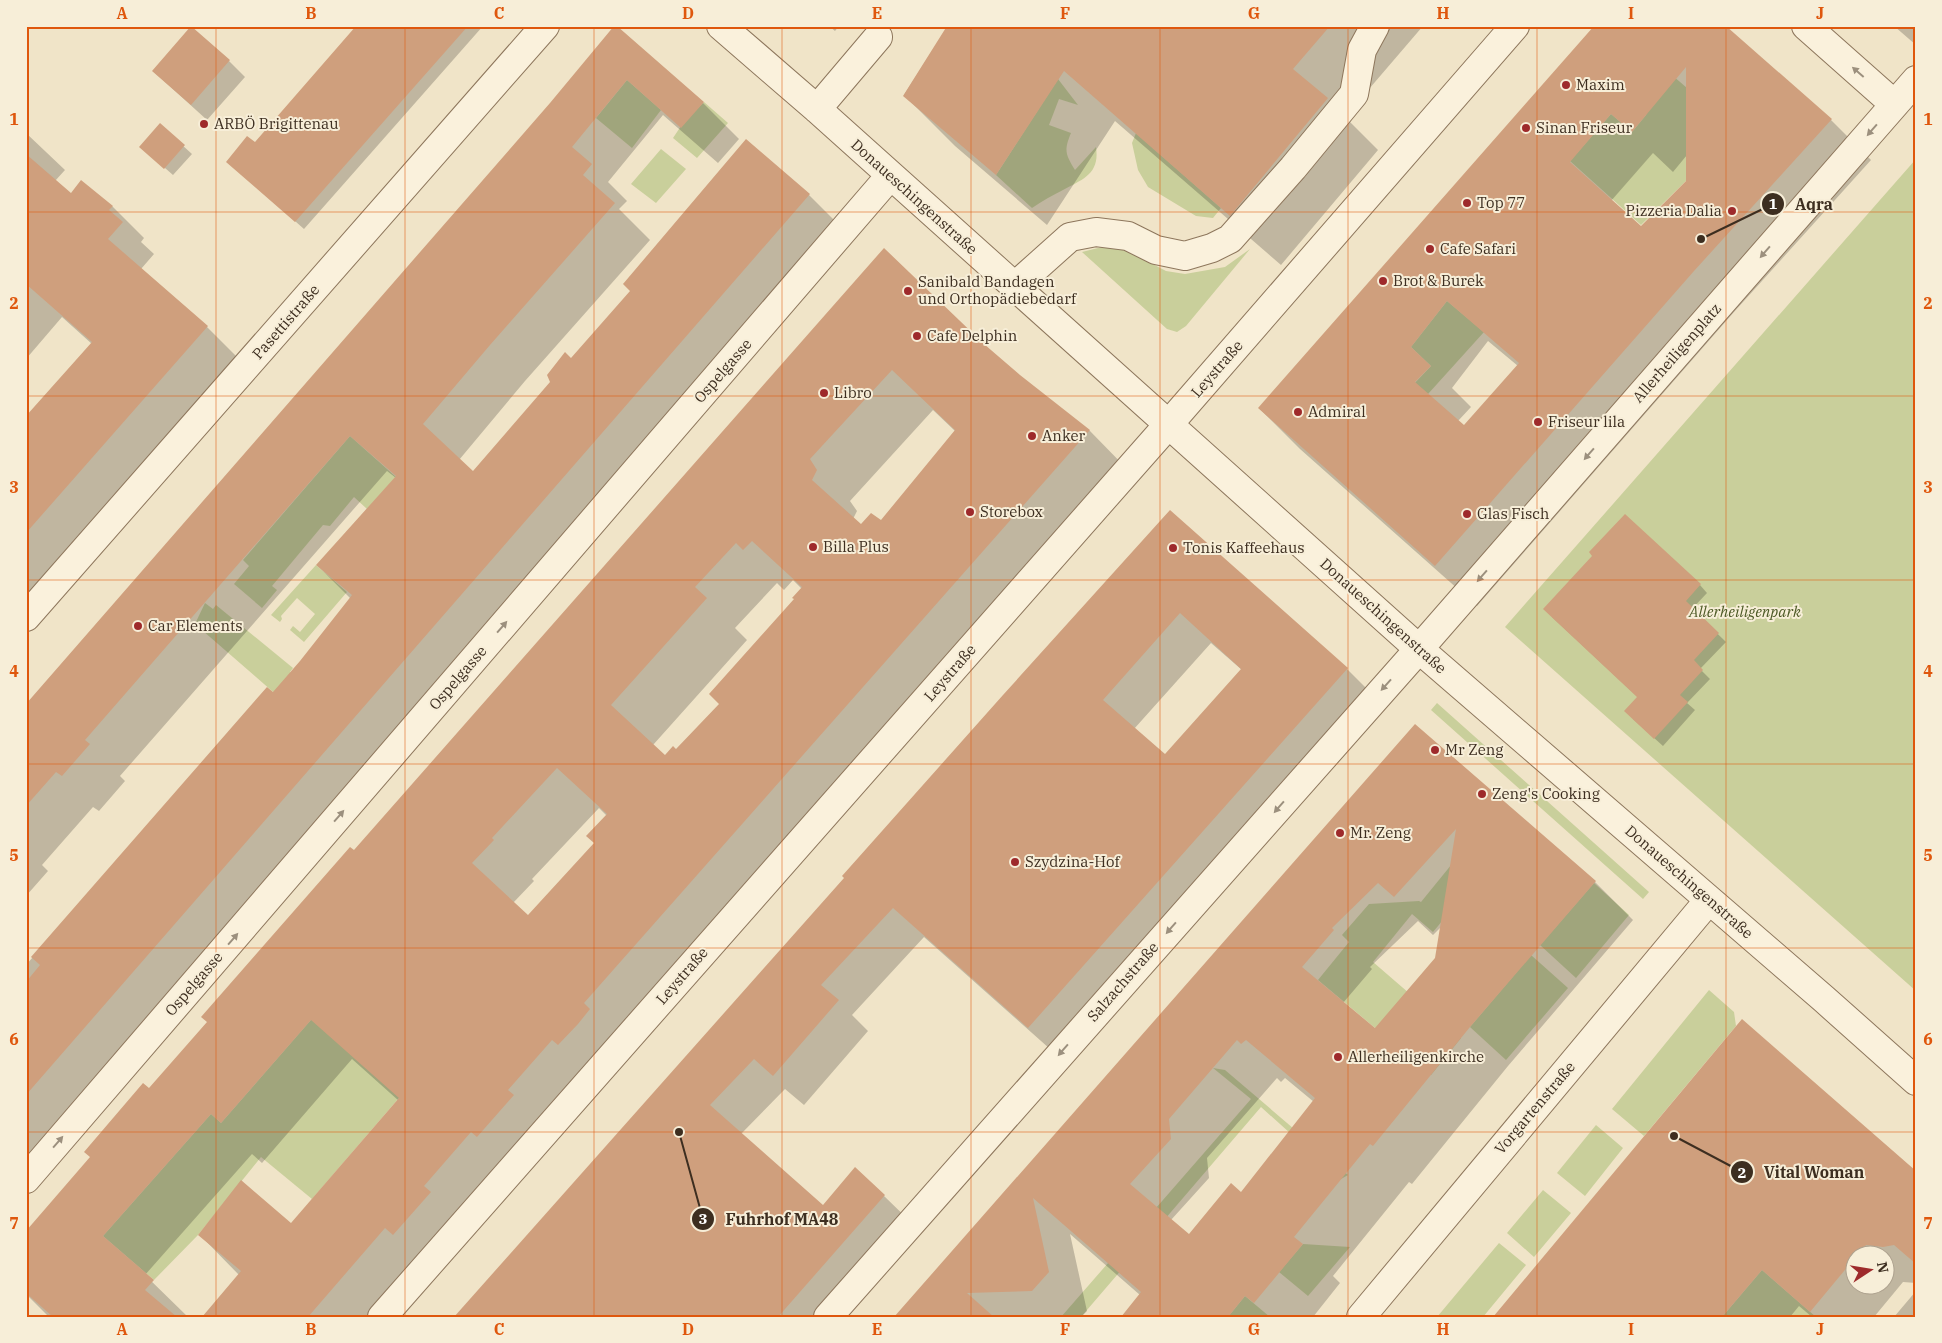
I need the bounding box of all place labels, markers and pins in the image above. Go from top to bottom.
place label: Maxim [1576,75,1625,94]
marker: Maxim [1560,79,1572,91]
place label: ARBÖ Brigittenau [214,114,338,133]
marker: ARBÖ Brigittenau [198,118,210,130]
place label: Sinan Friseur [1536,118,1632,137]
marker: Sinan Friseur [1520,122,1532,134]
callout: Aqra [1760,189,1843,220]
place label: Top 77 [1477,193,1525,212]
marker: Top 77 [1461,197,1473,209]
place label: Pizzeria Dalia [1626,201,1722,220]
marker: Pizzeria Dalia [1726,205,1738,217]
place label: Cafe Safari [1440,239,1516,258]
marker: Cafe Safari [1424,243,1436,255]
place label: Brot & Burek [1393,271,1484,290]
place label: Sanibald Bandagen und Orthopädiebedarf [918,272,1077,308]
marker: Brot & Burek [1377,275,1389,287]
marker: Sanibald Bandagen und Orthopädiebedarf [902,285,914,297]
place label: Cafe Delphin [927,326,1018,345]
marker: Cafe Delphin [911,330,923,342]
place label: Libro [834,383,872,402]
marker: Libro [818,387,830,399]
place label: Admiral [1308,402,1366,421]
marker: Admiral [1292,406,1304,418]
place label: Friseur lila [1548,412,1625,431]
marker: Friseur lila [1532,416,1544,428]
place label: Anker [1042,426,1085,445]
marker: Anker [1026,430,1038,442]
place label: Storebox [980,502,1043,521]
place label: Glas Fisch [1477,504,1549,523]
marker: Storebox [964,506,976,518]
marker: Glas Fisch [1461,508,1473,520]
place label: Billa Plus [823,537,889,556]
place label: Tonis Kaffeehaus [1183,538,1305,557]
marker: Billa Plus [807,541,819,553]
marker: Tonis Kaffeehaus [1167,542,1179,554]
place label: Car Elements [148,616,243,635]
marker: Car Elements [132,620,144,632]
place label: Mr Zeng [1445,740,1503,759]
marker: Mr Zeng [1429,744,1441,756]
place label: Zeng's Cooking [1492,784,1600,803]
marker: Zeng's Cooking [1476,788,1488,800]
place label: Mr. Zeng [1350,823,1411,842]
marker: Mr. Zeng [1334,827,1346,839]
place label: Szydzina-Hof [1025,852,1120,871]
marker: Szydzina-Hof [1009,856,1021,868]
place label: Allerheiligenkirche [1348,1047,1484,1066]
marker: Allerheiligenkirche [1332,1051,1344,1063]
callout: Vital Woman [1729,1157,1875,1188]
callout: Fuhrhof MA48 [691,1204,849,1235]

